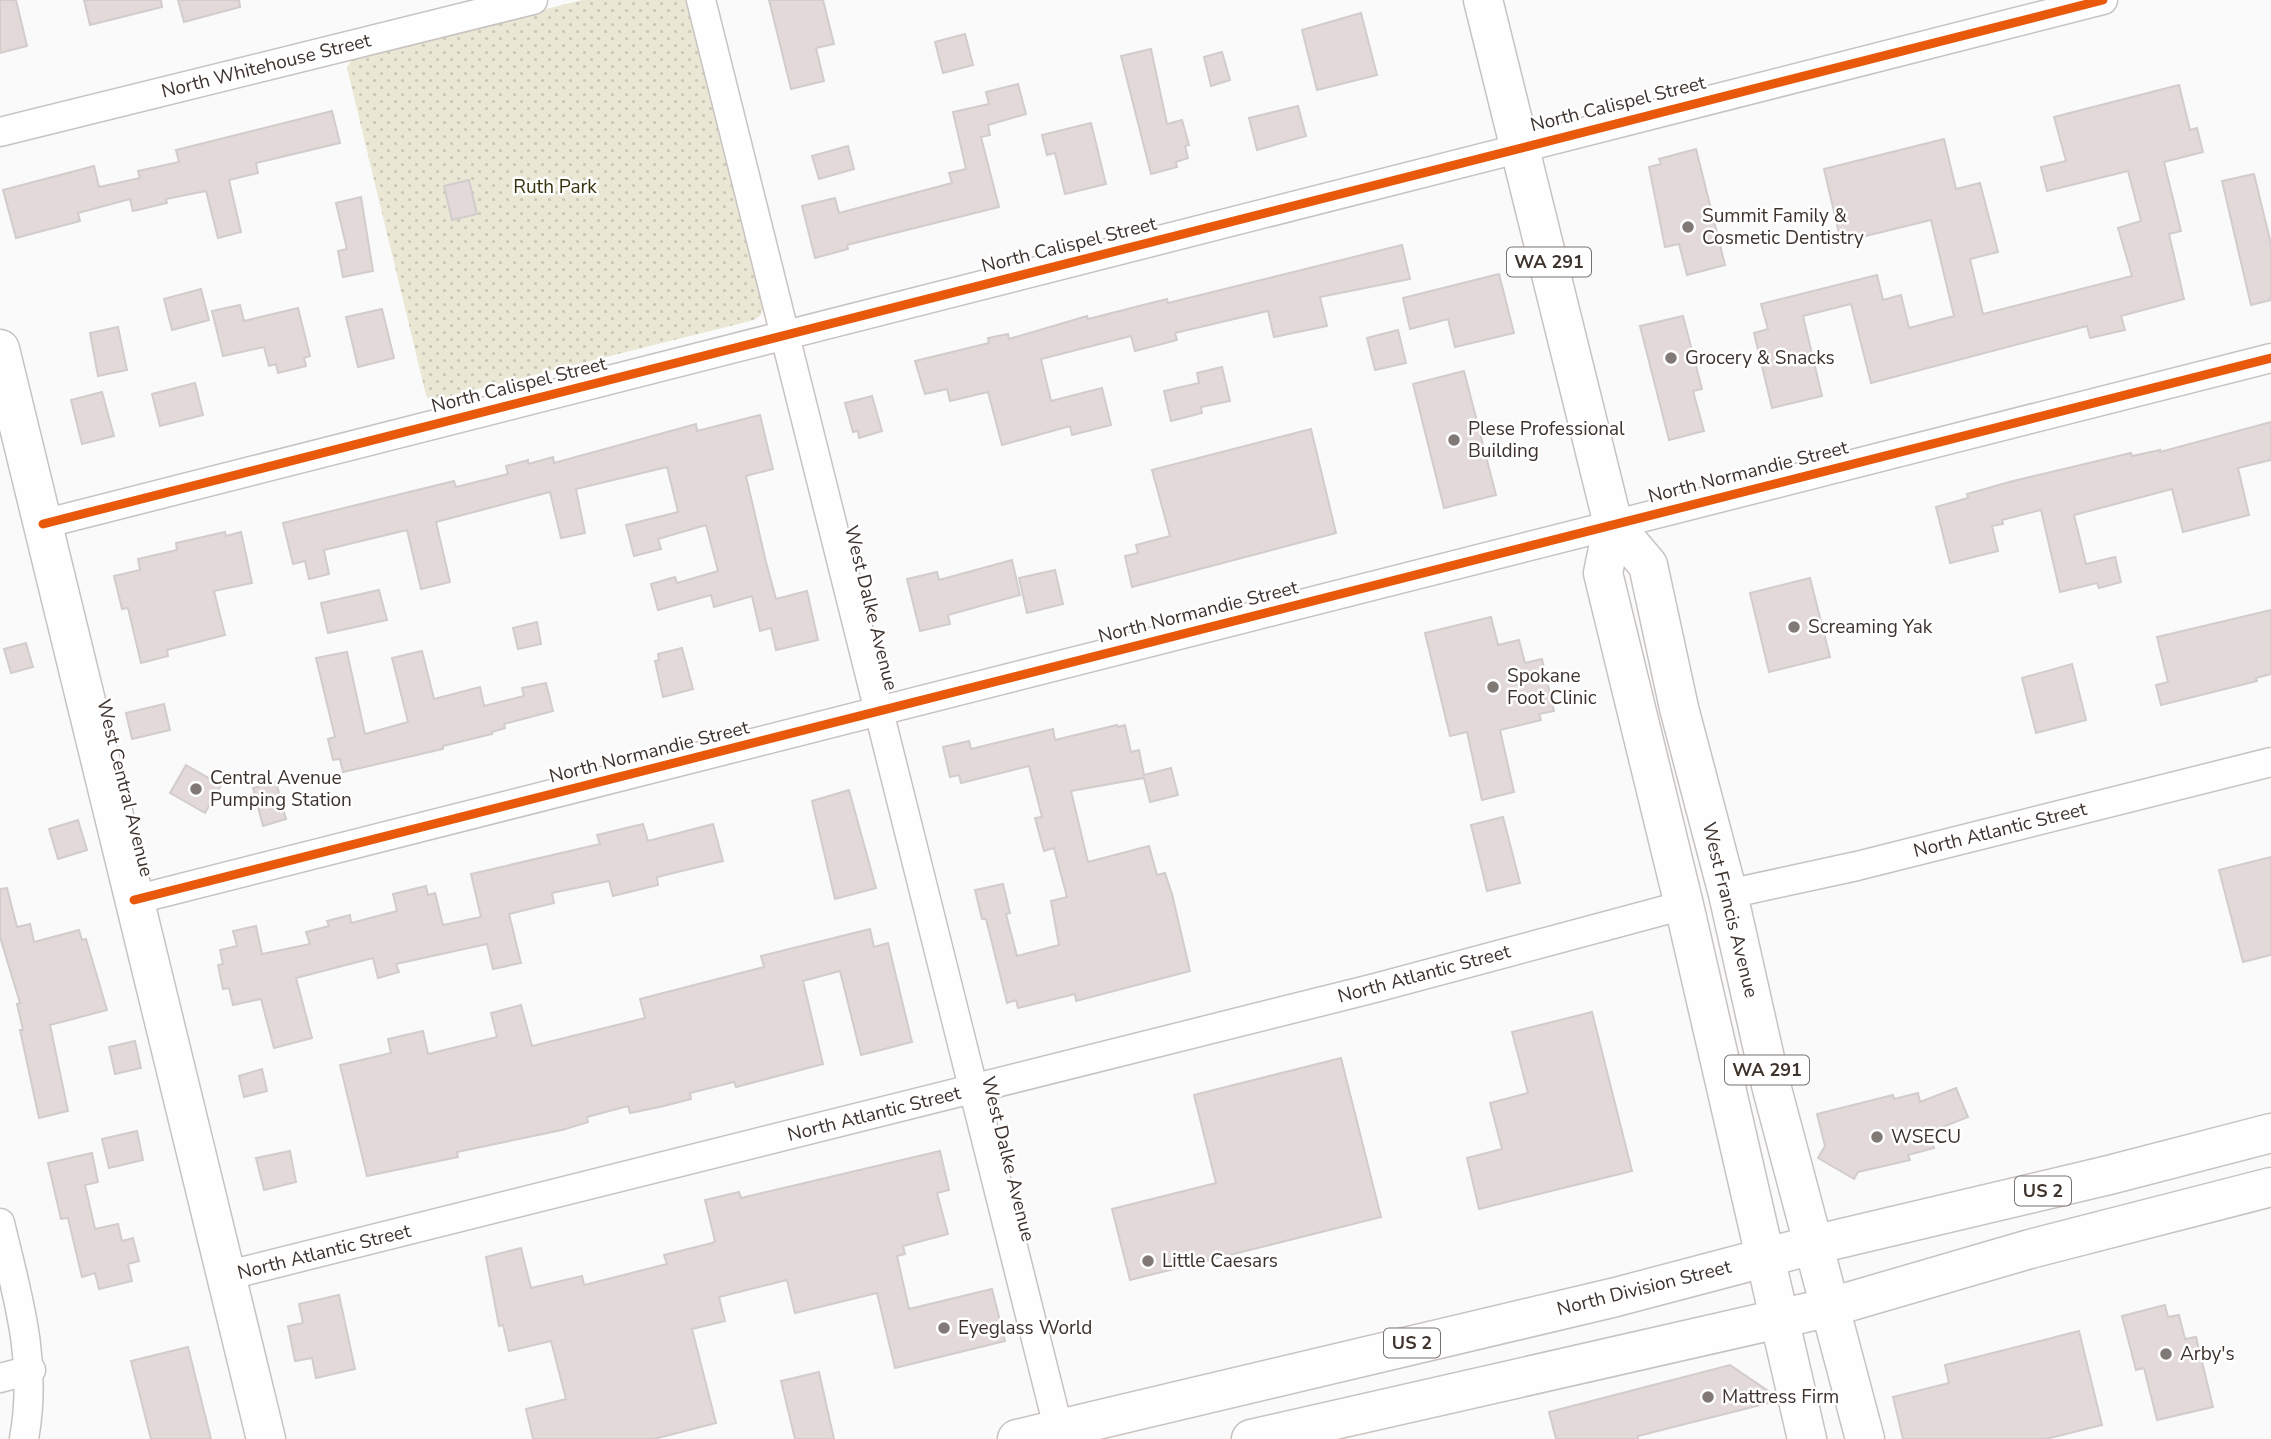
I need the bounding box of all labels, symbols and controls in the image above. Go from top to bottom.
street label: North Whitehouse Street [159,27,374,105]
street label: North Calispel Street [1528,70,1709,138]
park label: Ruth Park [513,174,597,200]
place label: Summit Family & Cosmetic Dentistry [1702,203,1864,251]
street label: North Calispel Street [979,211,1160,279]
marker: Summit Family & Cosmetic Dentistry [1680,219,1696,235]
road number: WA 291 [1507,248,1591,276]
place label: Grocery & Snacks [1685,345,1835,371]
marker: Grocery & Snacks [1663,350,1679,366]
street label: North Calispel Street [429,351,610,419]
place label: Plese Professional Building [1468,416,1625,464]
marker: Plese Professional Building [1446,432,1462,448]
street label: North Normandie Street [1645,434,1851,509]
street label: West Dalke Avenue [838,523,904,693]
street label: North Normandie Street [1095,574,1301,649]
place label: Screaming Yak [1808,614,1933,640]
marker: Screaming Yak [1786,619,1802,635]
place label: Spokane Foot Clinic [1507,663,1597,711]
marker: Spokane Foot Clinic [1485,679,1501,695]
street label: West Central Avenue [90,697,160,879]
street label: North Normandie Street [546,714,752,789]
place label: Central Avenue Pumping Station [210,765,352,813]
marker: Central Avenue Pumping Station [188,781,204,797]
street label: North Atlantic Street [1911,796,2090,864]
street label: West Francis Avenue [1696,819,1764,1001]
street label: North Atlantic Street [1335,938,1513,1010]
road number: WA 291 [1725,1056,1809,1084]
street label: West Dalke Avenue [975,1074,1041,1244]
street label: North Atlantic Street [785,1080,964,1148]
place label: WSECU [1891,1124,1961,1150]
marker: WSECU [1869,1129,1885,1145]
road number: US 2 [2015,1176,2071,1206]
street label: North Atlantic Street [235,1218,414,1286]
place label: Little Caesars [1162,1248,1278,1274]
marker: Little Caesars [1140,1253,1156,1269]
street label: North Division Street [1554,1254,1734,1322]
place label: Eyeglass World [958,1315,1092,1341]
marker: Eyeglass World [936,1320,952,1336]
road number: US 2 [1384,1328,1440,1358]
place label: Arby's [2180,1341,2235,1367]
marker: Arby's [2158,1346,2174,1362]
place label: Mattress Firm [1722,1384,1839,1410]
marker: Mattress Firm [1700,1389,1716,1405]

